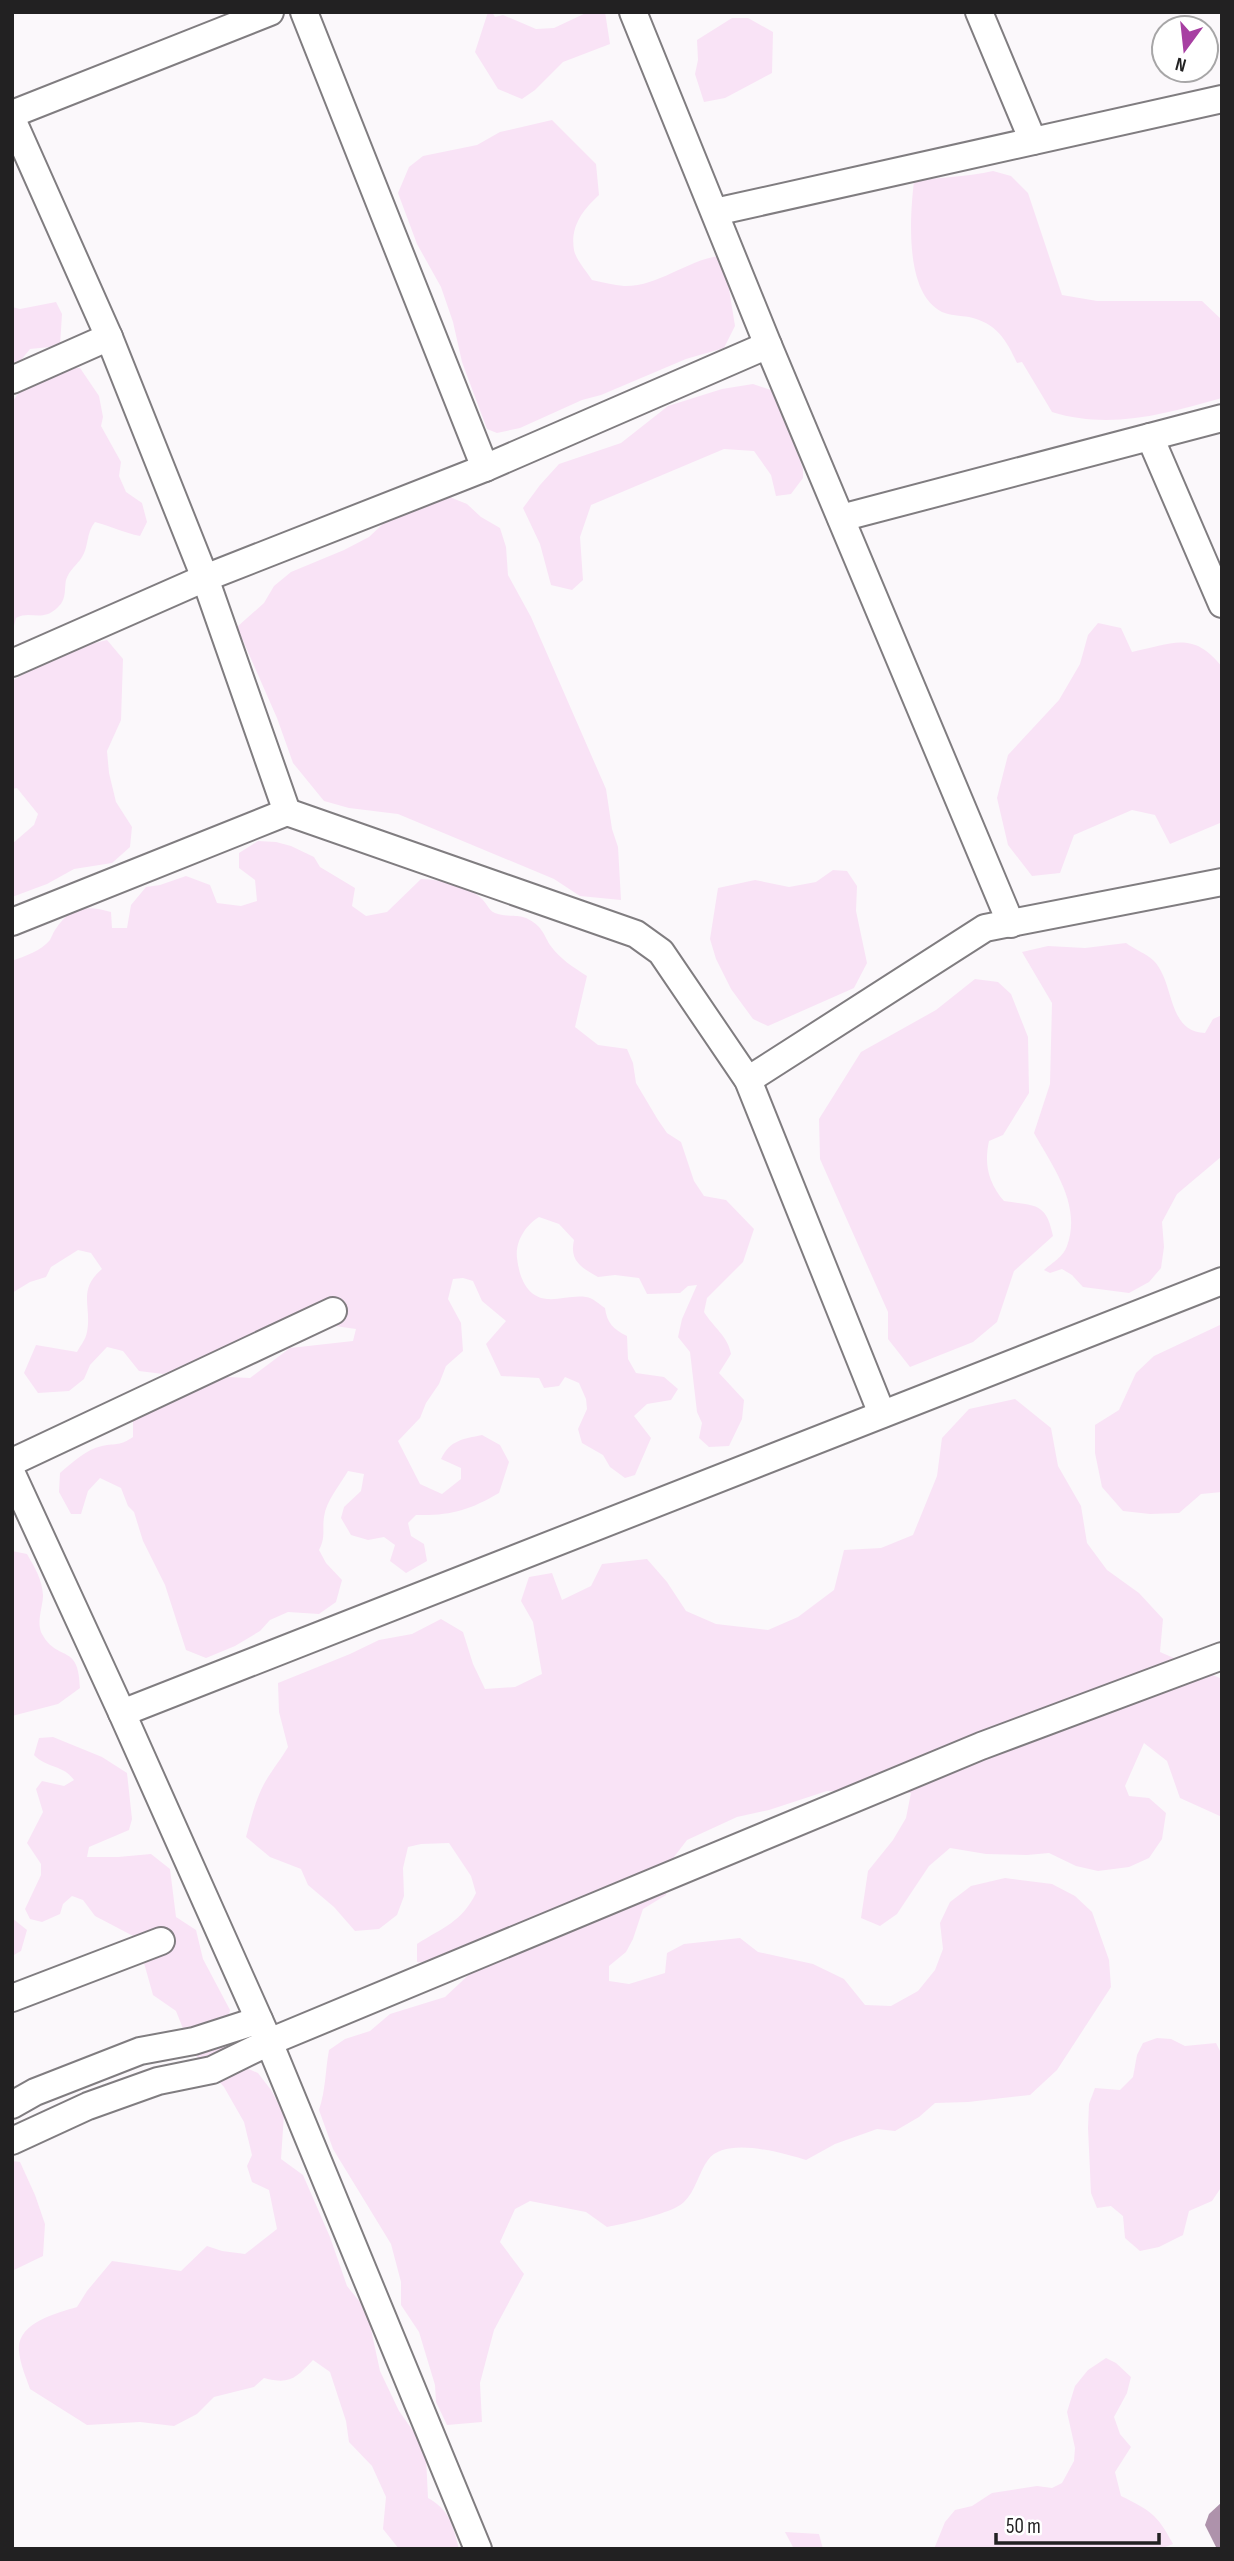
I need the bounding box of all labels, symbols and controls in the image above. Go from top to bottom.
north arrow [1150,14,1220,84]
text: N [1173,52,1189,76]
scale bar [996,2502,1159,2546]
text: 50 m [1006,2514,1041,2539]

